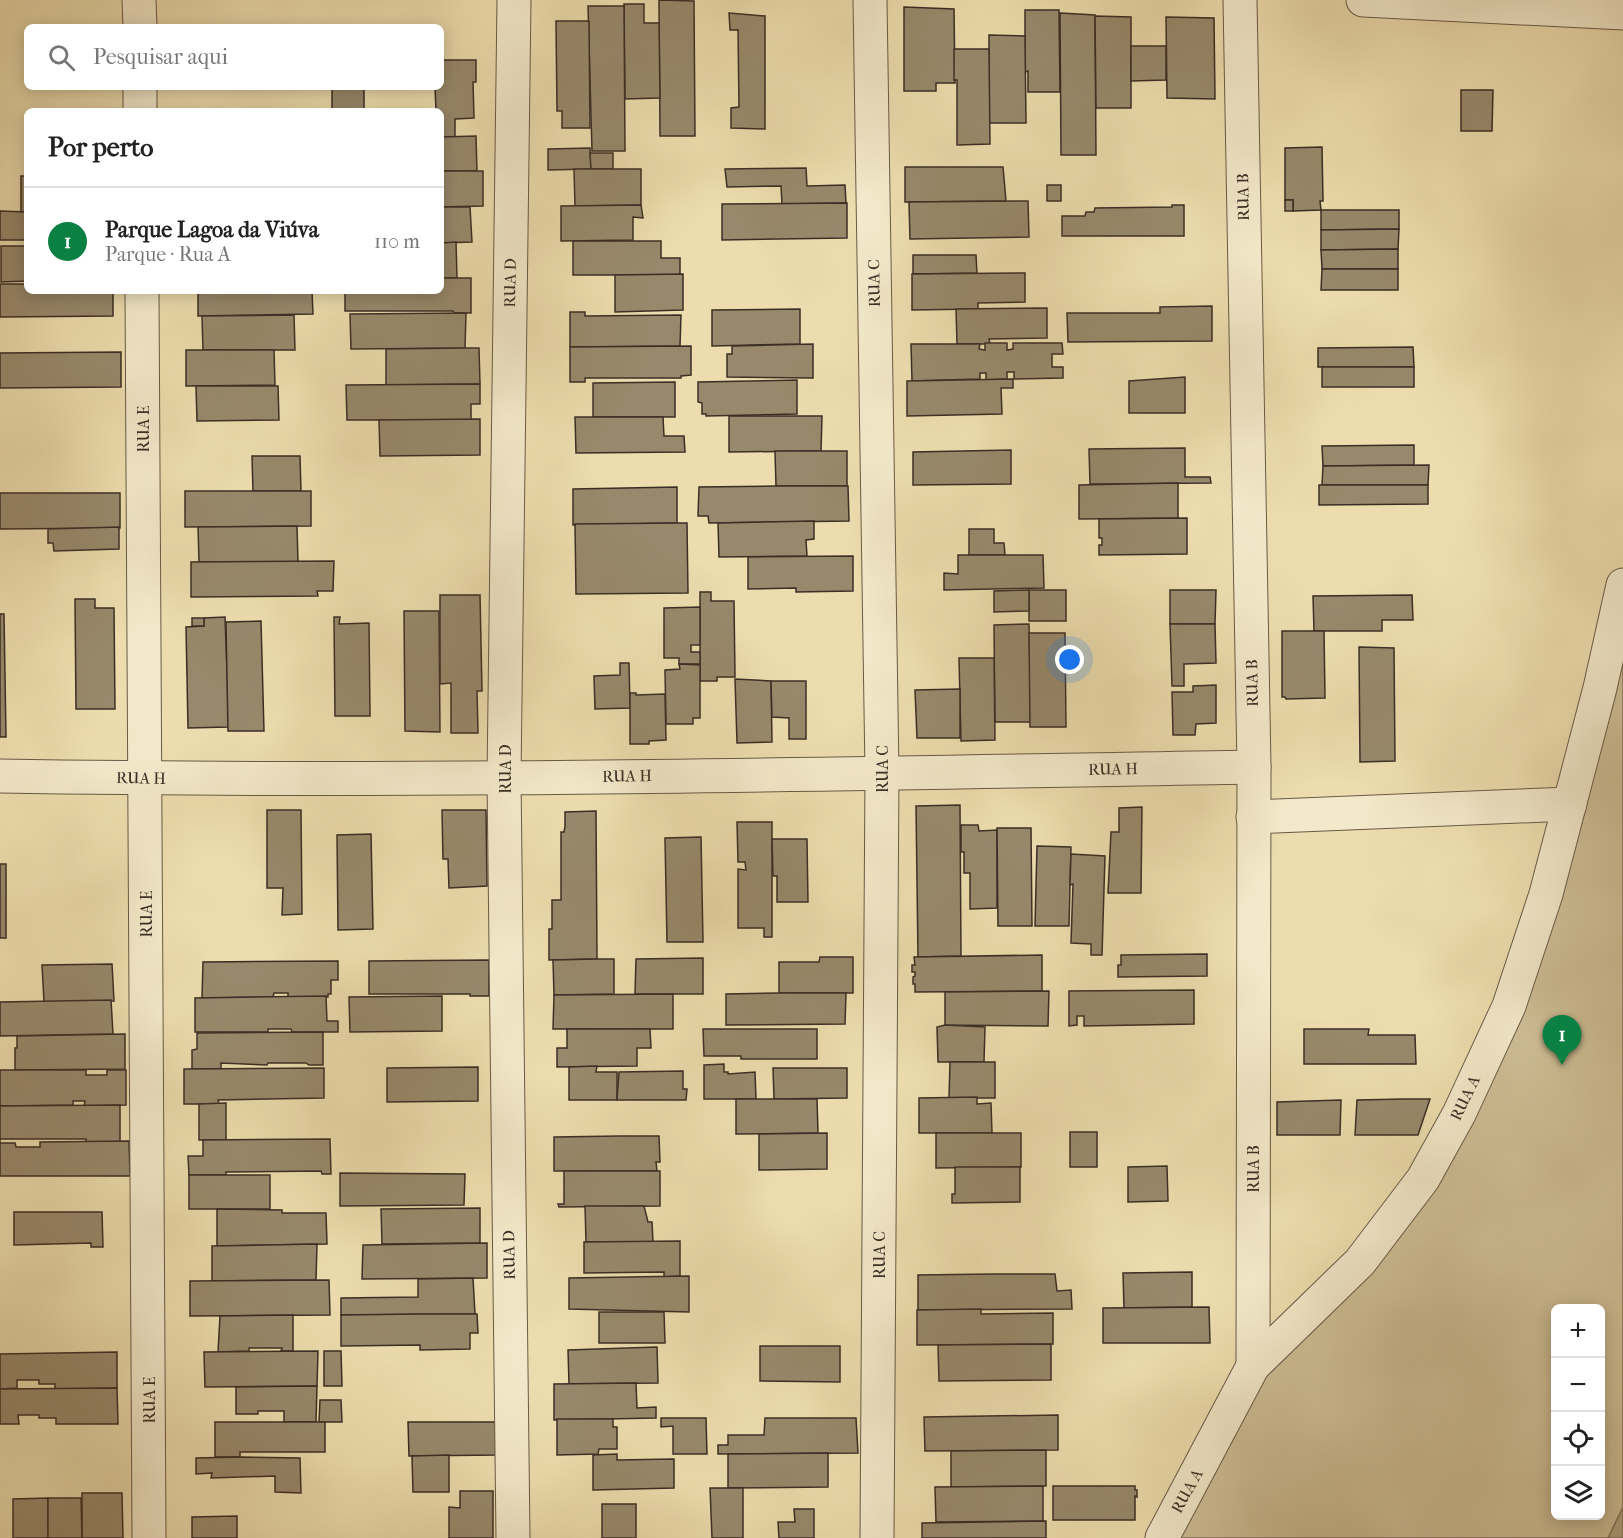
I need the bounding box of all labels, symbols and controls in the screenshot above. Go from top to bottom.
search box [24,24,444,90]
icon: search [45,41,78,74]
text: Pesquisar aqui [93,44,228,70]
text: Por perto [48,132,153,163]
street label: RUA B [1233,173,1253,221]
text: Parque Lagoa da Viúva [105,217,319,243]
text: 1 [64,230,71,253]
text: 110 m [374,230,420,253]
text: Parque · Rua A [105,243,231,266]
street label: RUA D [500,258,520,308]
street label: RUA C [864,259,884,307]
street label: RUA E [134,405,153,453]
your location [1055,645,1084,674]
street label: RUA B [1242,659,1262,707]
street label: RUA D [496,744,515,794]
street label: RUA C [873,745,892,793]
street label: RUA H [1088,759,1138,779]
street label: RUA H [602,766,652,786]
street label: RUA H [116,768,166,788]
street label: RUA E [137,890,156,938]
pin: 1 [1542,1016,1582,1065]
street label: RUA A [1446,1072,1484,1124]
street label: RUA B [1244,1145,1263,1193]
street label: RUA D [499,1230,519,1280]
street label: RUA C [870,1231,889,1279]
map controls [1551,1304,1605,1520]
button: + [1551,1304,1605,1358]
button: − [1551,1358,1605,1412]
street label: RUA E [140,1376,159,1424]
button: locate [1551,1412,1605,1466]
street label: RUA A [1167,1465,1207,1516]
button: layers [1551,1466,1605,1520]

